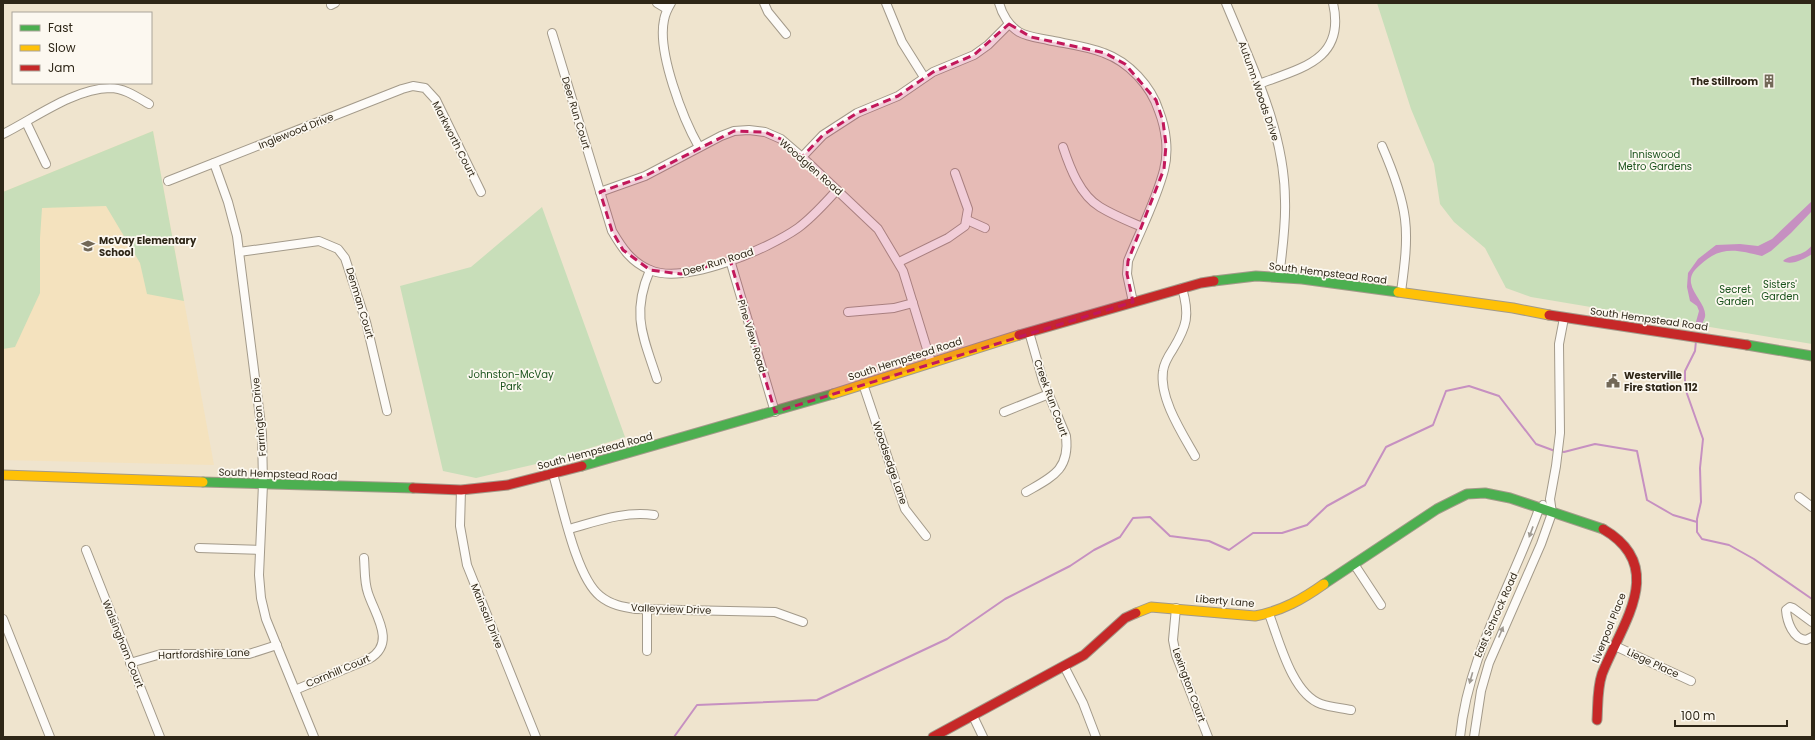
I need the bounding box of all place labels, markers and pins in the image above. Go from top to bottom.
building icon: The Stillroom [1761,73,1777,89]
place label: The Stillroom [1690,74,1758,89]
place label: McVay Elementary School [99,233,197,260]
school or university icon: McVay Elementary School [80,238,96,254]
place label: Westerville Fire Station 112 [1624,368,1698,395]
public building icon: Westerville Fire Station 112 [1605,373,1621,389]

